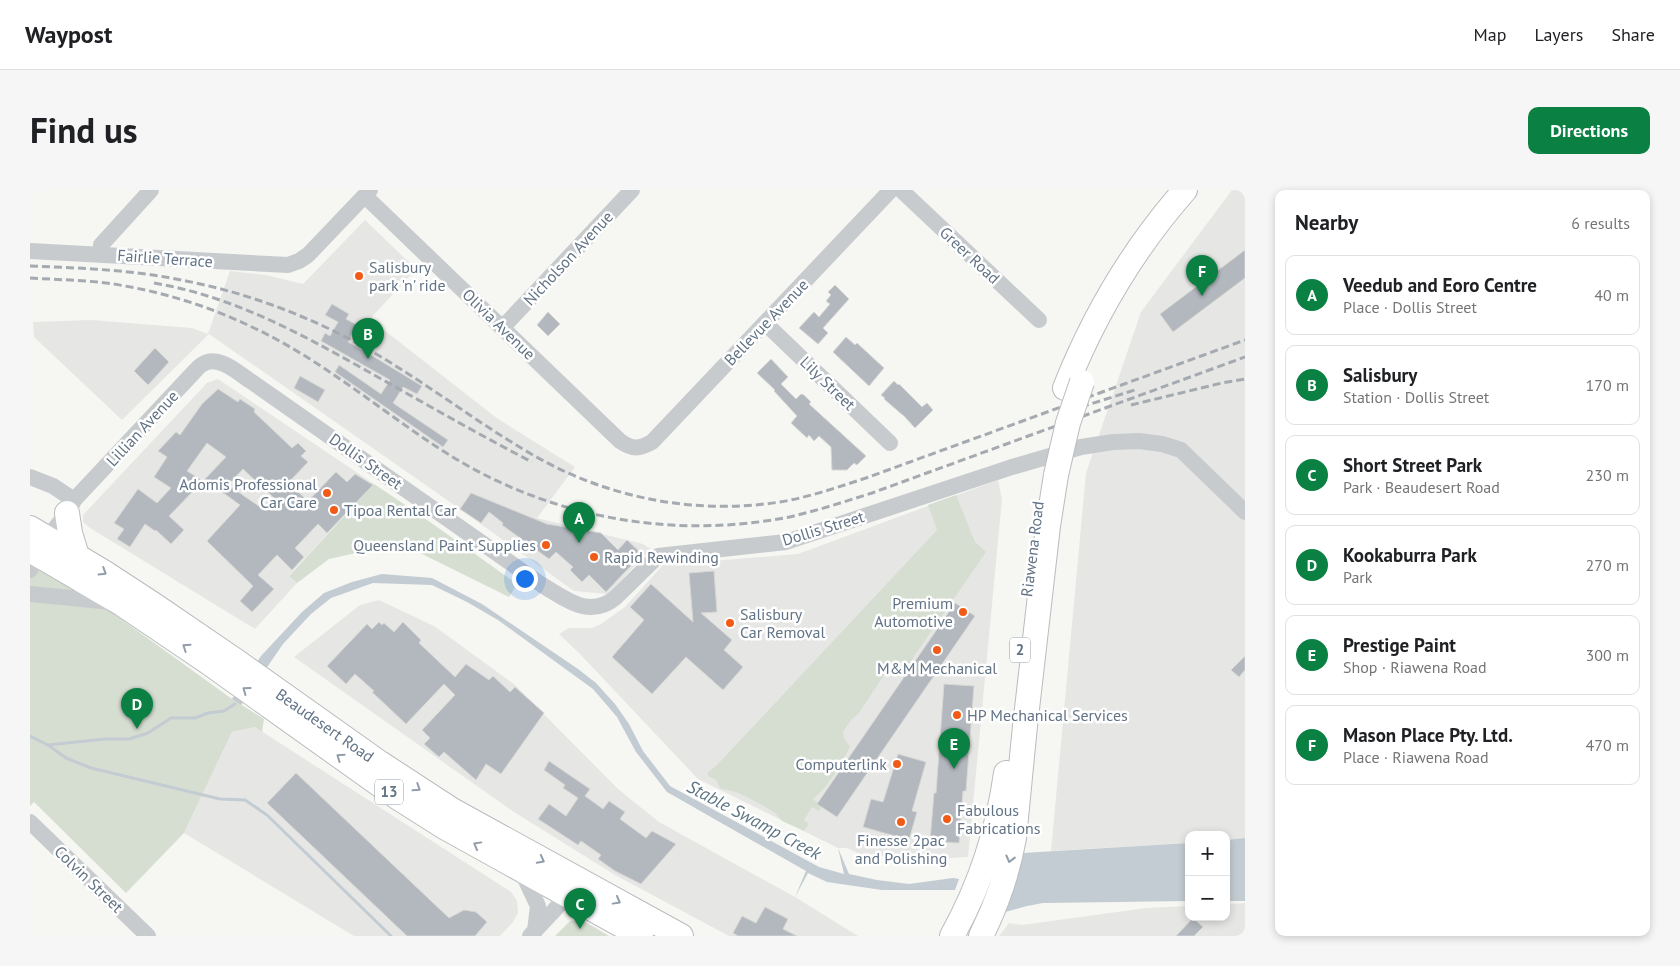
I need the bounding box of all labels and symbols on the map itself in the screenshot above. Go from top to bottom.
street label: Nicholson Avenue [519,207,617,309]
street label: Greer Road [936,222,1004,288]
street label: Fairlie Terrace [117,245,213,271]
pin: F [1186,255,1218,296]
place label: Salisbury park 'n' ride [369,257,446,295]
marker: Salisbury park 'n' ride [353,270,365,282]
street label: Bellevue Avenue [720,274,812,370]
street label: Olivia Avenue [458,284,540,364]
pin: B [352,318,384,359]
street label: Lily Street [796,352,860,415]
street label: Lillian Avenue [102,386,182,470]
street label: Dollis Street [326,429,407,494]
place label: Adomis Professional Car Care [179,474,317,512]
marker: Adomis Professional Car Care [321,487,333,499]
place label: Tipoa Rental Car [344,500,457,520]
street label: Riawena Road [1016,500,1048,598]
pin: A [563,502,595,543]
marker: Tipoa Rental Car [328,504,340,516]
street label: Dollis Street [780,506,867,550]
place label: Queensland Paint Supplies [353,535,536,555]
marker: Queensland Paint Supplies [540,539,552,551]
place label: Rapid Rewinding [604,547,719,567]
marker: Rapid Rewinding [588,551,600,563]
one-way arrow [98,566,107,576]
your location [512,566,538,592]
place label: Premium Automotive [874,593,953,631]
place label: Salisbury Car Removal [740,604,825,642]
marker: Premium Automotive [957,606,969,618]
marker: Salisbury Car Removal [724,617,736,629]
road number: 2 [1010,638,1030,662]
one-way arrow [182,644,192,653]
marker: M&M Mechanical [931,644,943,656]
place label: M&M Mechanical [877,658,997,678]
street label: Beaudesert Road [272,684,378,766]
one-way arrow [242,687,252,696]
pin: D [121,688,153,729]
place label: HP Mechanical Services [967,705,1128,725]
marker: HP Mechanical Services [951,709,963,721]
pin: E [938,728,970,769]
place label: Computerlink [795,754,887,774]
one-way arrow [337,755,346,763]
marker: Computerlink [891,758,903,770]
water label: Stable Swamp Creek [683,775,826,865]
road number: 13 [375,780,403,804]
one-way arrow [411,782,420,791]
place label: Fabulous Fabrications [957,800,1041,838]
marker: Fabulous Fabrications [941,813,953,825]
marker: Finesse 2pac and Polishing [895,816,907,828]
place label: Finesse 2pac and Polishing [855,830,947,868]
street label: Colvin Street [51,841,128,917]
one-way arrow [473,841,482,851]
one-way arrow [536,853,545,863]
one-way arrow [1005,854,1016,863]
pin: C [564,888,596,929]
one-way arrow [612,895,621,905]

